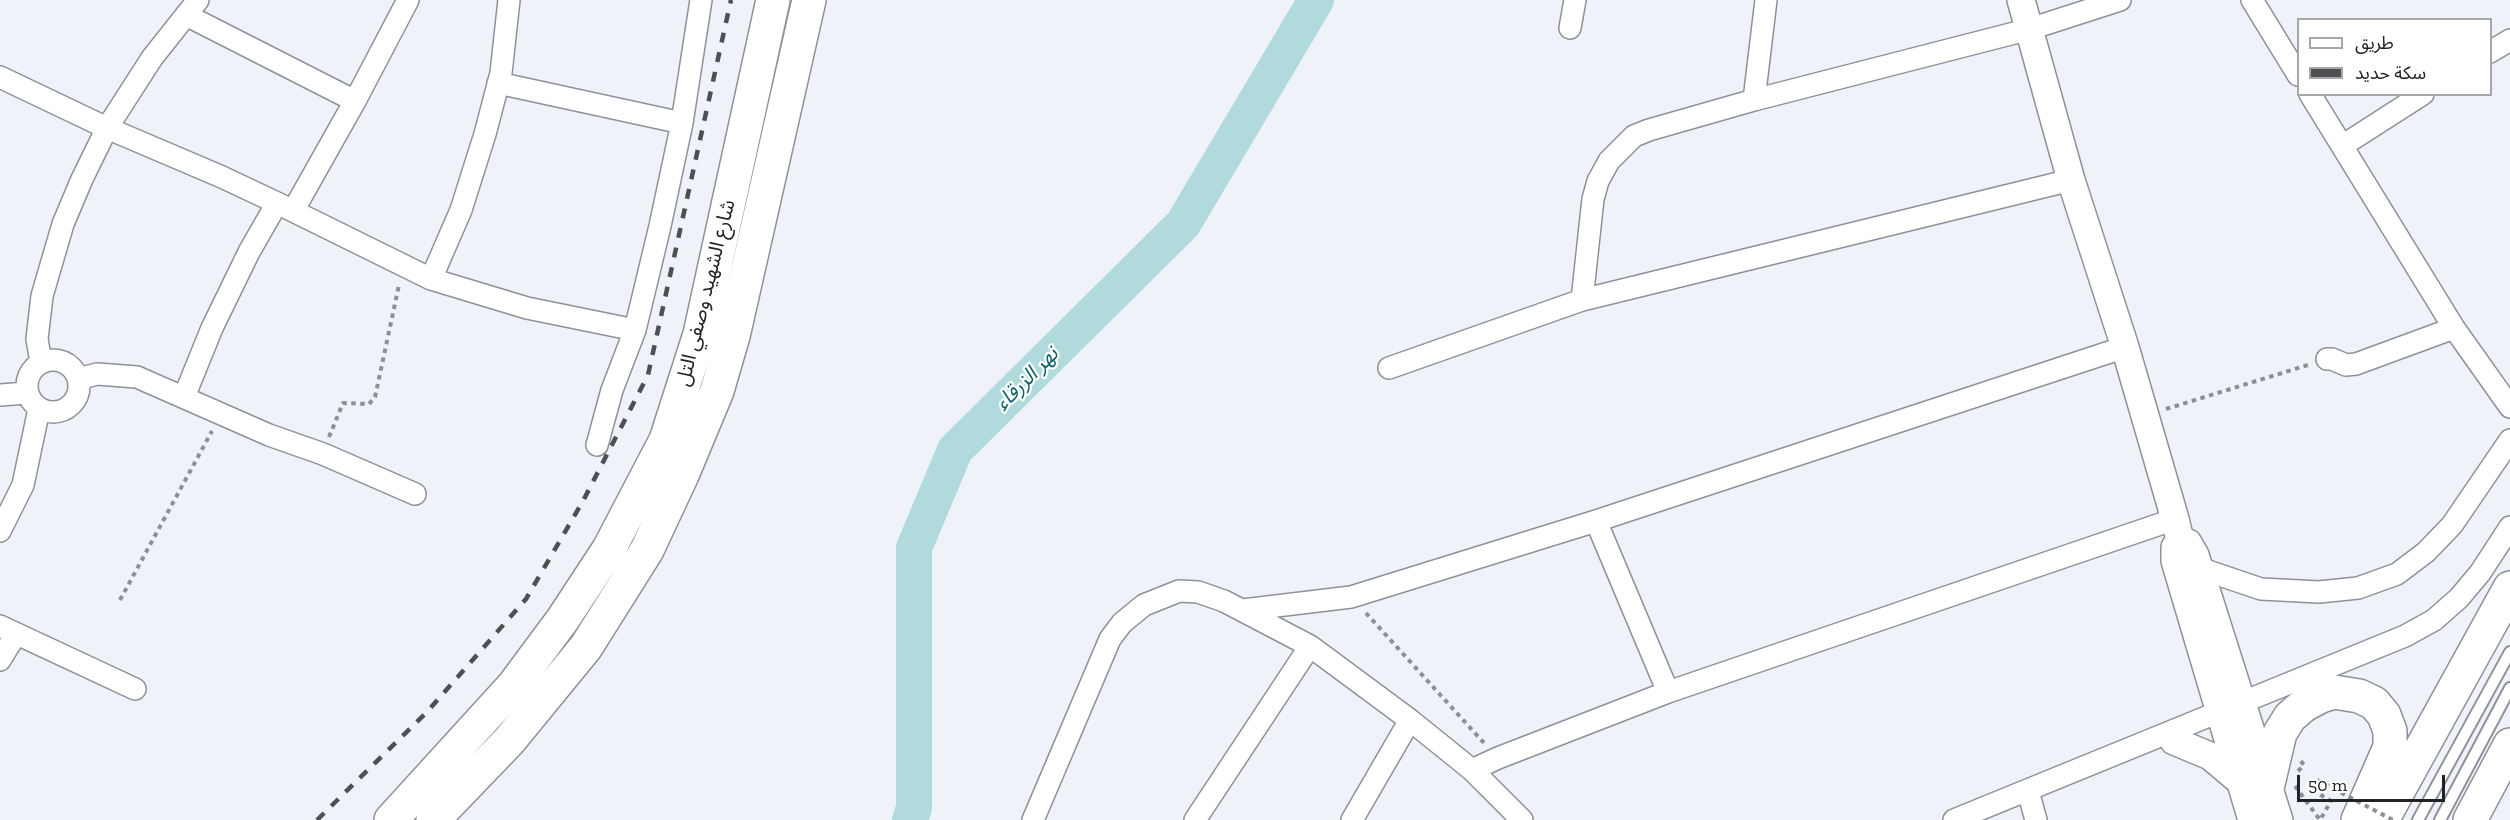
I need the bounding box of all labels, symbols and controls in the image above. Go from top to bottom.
legend [2297,18,2492,96]
text: طريق [2355,32,2394,54]
text: سكة حديد [2355,62,2426,84]
street label: شارع الشهيد وصفي التل [671,197,741,389]
water label: نهر الزرقاء [990,342,1064,416]
scale bar [2300,763,2448,801]
text: 50 m [2308,774,2347,796]

